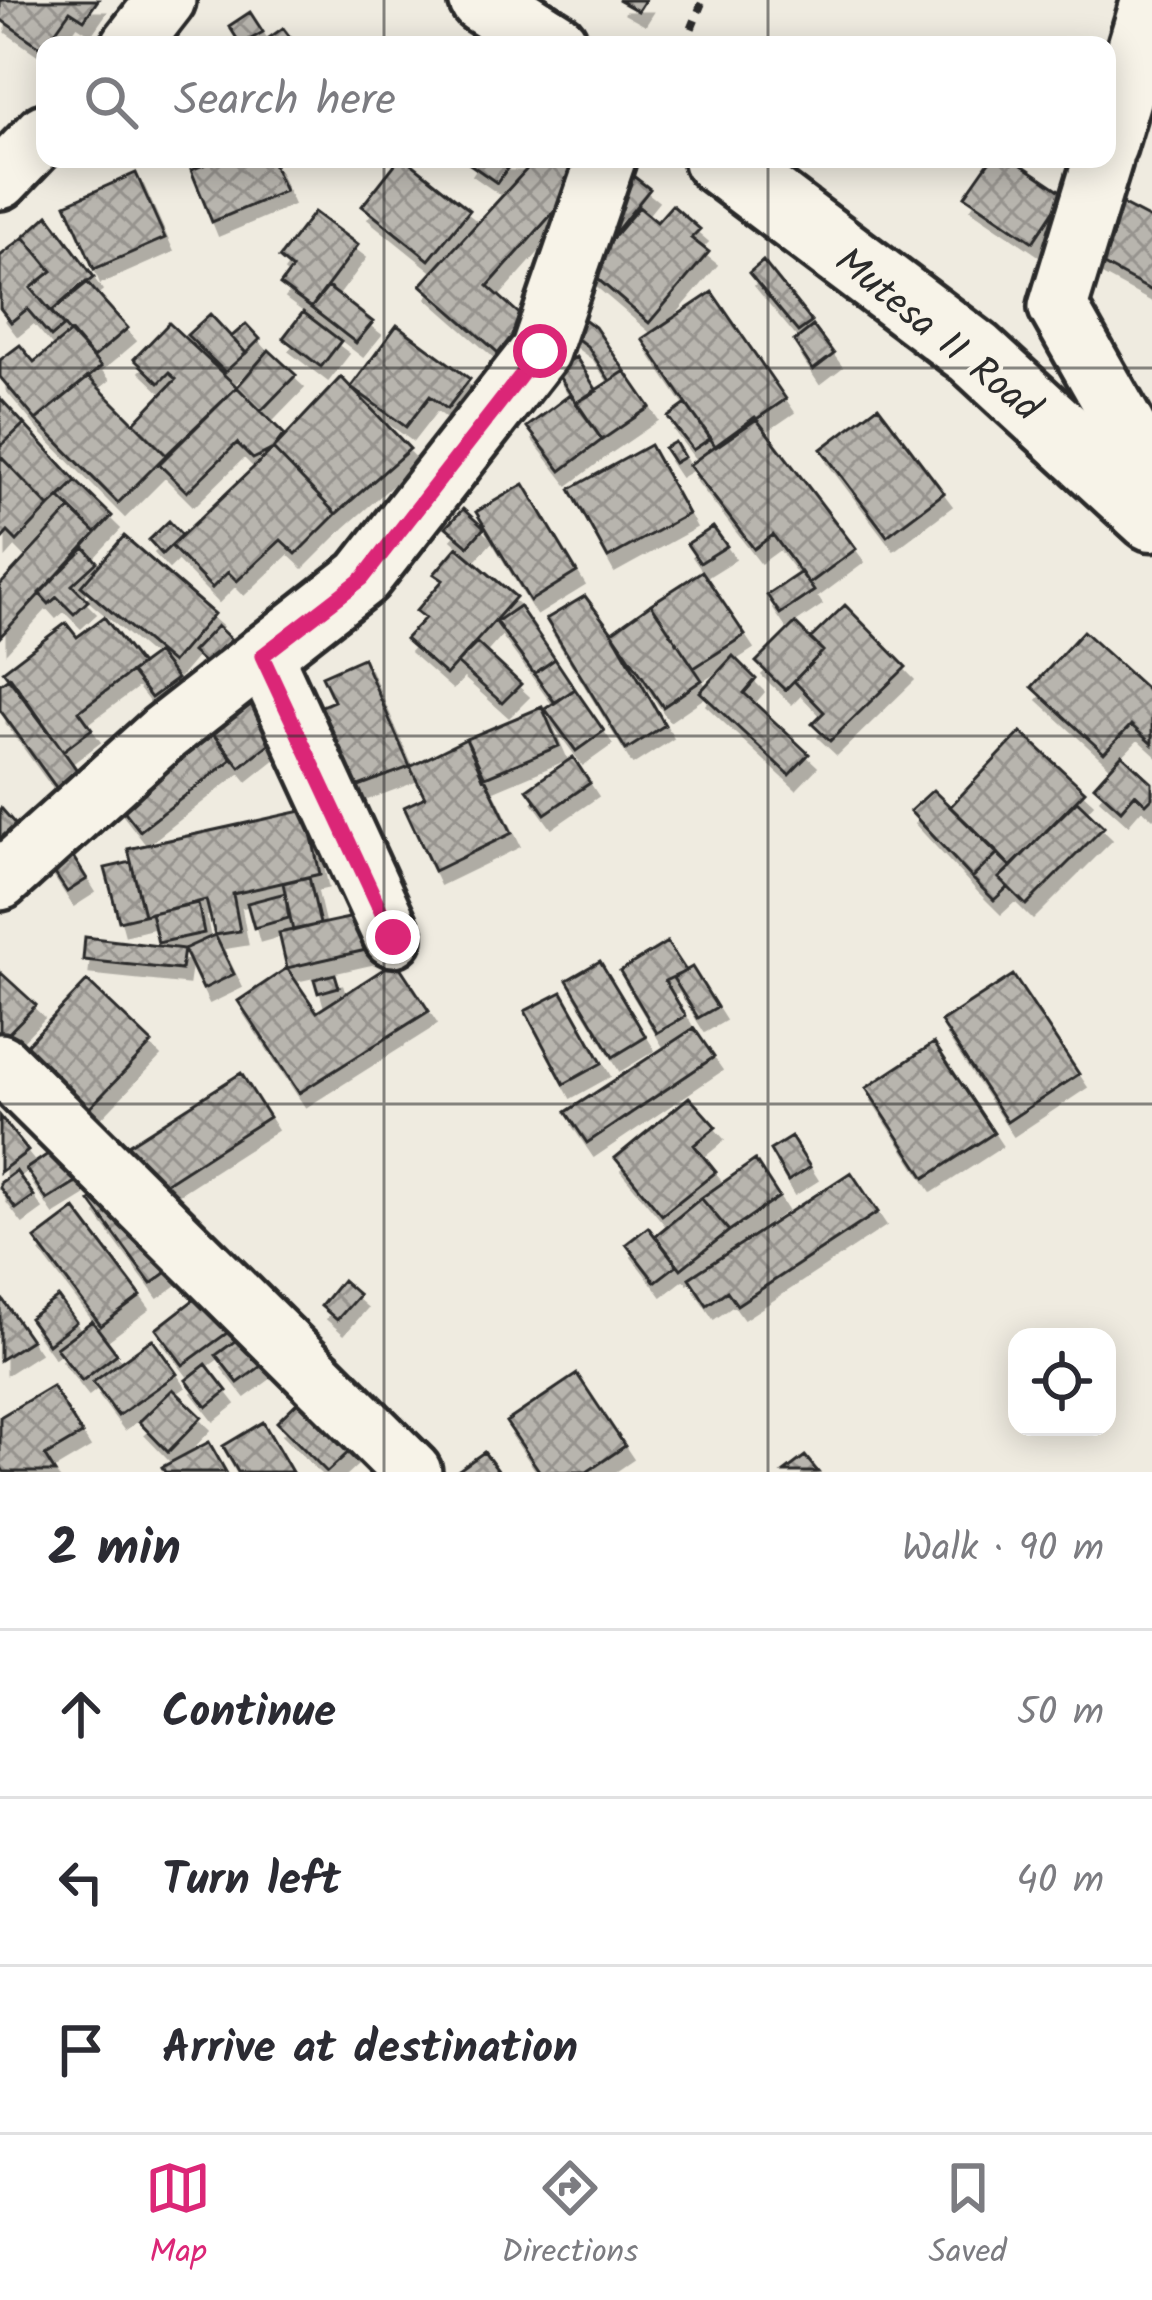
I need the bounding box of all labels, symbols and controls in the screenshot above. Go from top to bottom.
search box [36,36,1116,168]
text: Search here [174,66,396,138]
icon: search [78,69,144,135]
street label: Mutesa II Road [820,233,1055,440]
route start [513,324,567,378]
route end [366,910,420,964]
map controls [1008,1328,1116,1436]
button: locate [1008,1328,1116,1436]
text: 2 min [48,1510,181,1591]
text: Walk · 90 m [902,1519,1104,1581]
text: Continue [162,1678,336,1750]
icon: ahead [48,1681,114,1747]
text: 50 m [1017,1683,1104,1745]
text: Turn left [162,1846,341,1918]
icon: left [48,1849,114,1915]
text: 40 m [1016,1851,1104,1913]
text: Arrive at destination [162,2014,578,2086]
icon: arrive [48,2017,114,2083]
tab: Map [145,2155,211,2280]
tab: Directions [501,2155,638,2280]
tab: Saved [929,2155,1007,2280]

